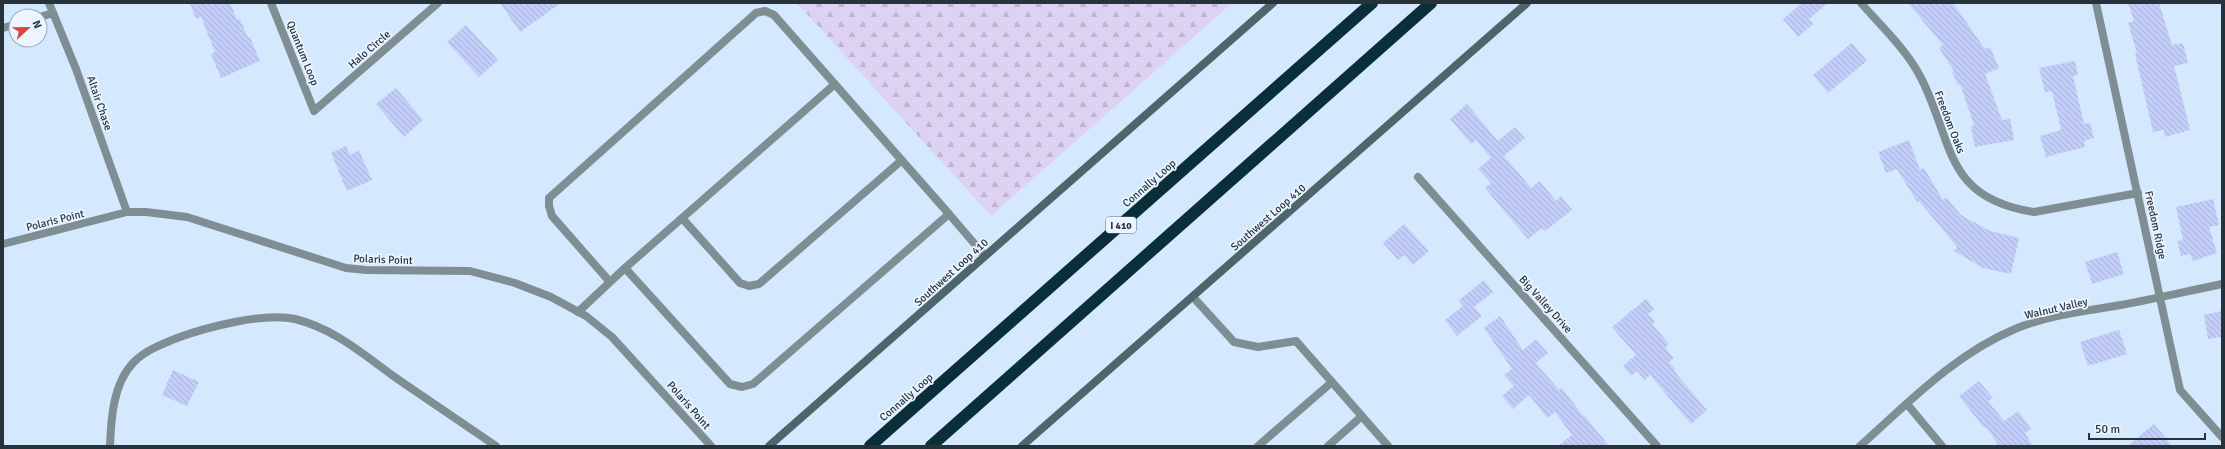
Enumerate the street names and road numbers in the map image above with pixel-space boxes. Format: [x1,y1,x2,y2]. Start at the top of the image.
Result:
street label: Quantum Loop [284,19,321,88]
street label: Halo Circle [346,28,393,71]
street label: Altair Chase [84,74,115,132]
street label: Freedom Oaks [1932,89,1968,156]
street label: Connally Loop [1120,157,1179,210]
street label: Southwest Loop 410 [1228,181,1308,253]
street label: Freedom Ridge [2142,190,2169,261]
street label: Polaris Point [25,207,86,234]
road number: I 410 [1106,217,1136,233]
street label: Southwest Loop 410 [912,236,991,309]
street label: Polaris Point [353,252,413,267]
street label: Big Valley Drive [1516,273,1575,336]
street label: Walnut Valley [2023,295,2090,322]
street label: Connally Loop [877,371,936,424]
street label: Polaris Point [664,379,713,432]

